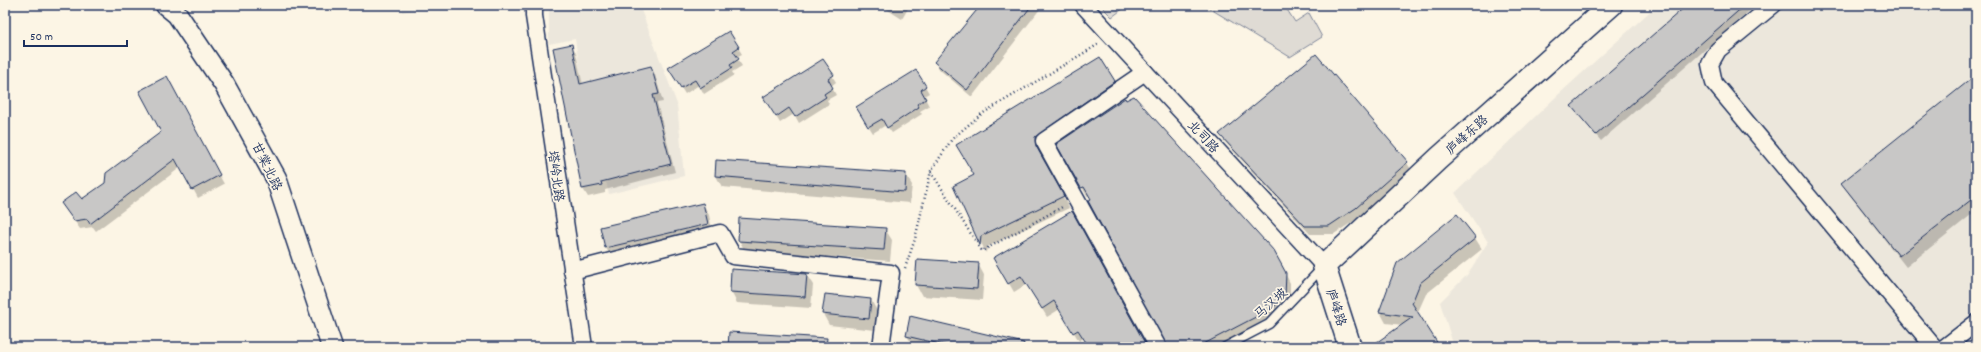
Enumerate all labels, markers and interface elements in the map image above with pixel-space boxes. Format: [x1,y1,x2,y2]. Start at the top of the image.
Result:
scale bar [24,22,127,48]
text: 50 m [30,29,53,46]
street label: 庐峰东路 [1442,111,1493,160]
street label: 北司路 [1182,117,1222,158]
street label: 甘棠北路 [246,140,286,195]
street label: 塔岭北路 [541,149,568,203]
street label: 马汉坡 [1251,285,1293,325]
street label: 庐峰路 [1320,286,1350,329]

